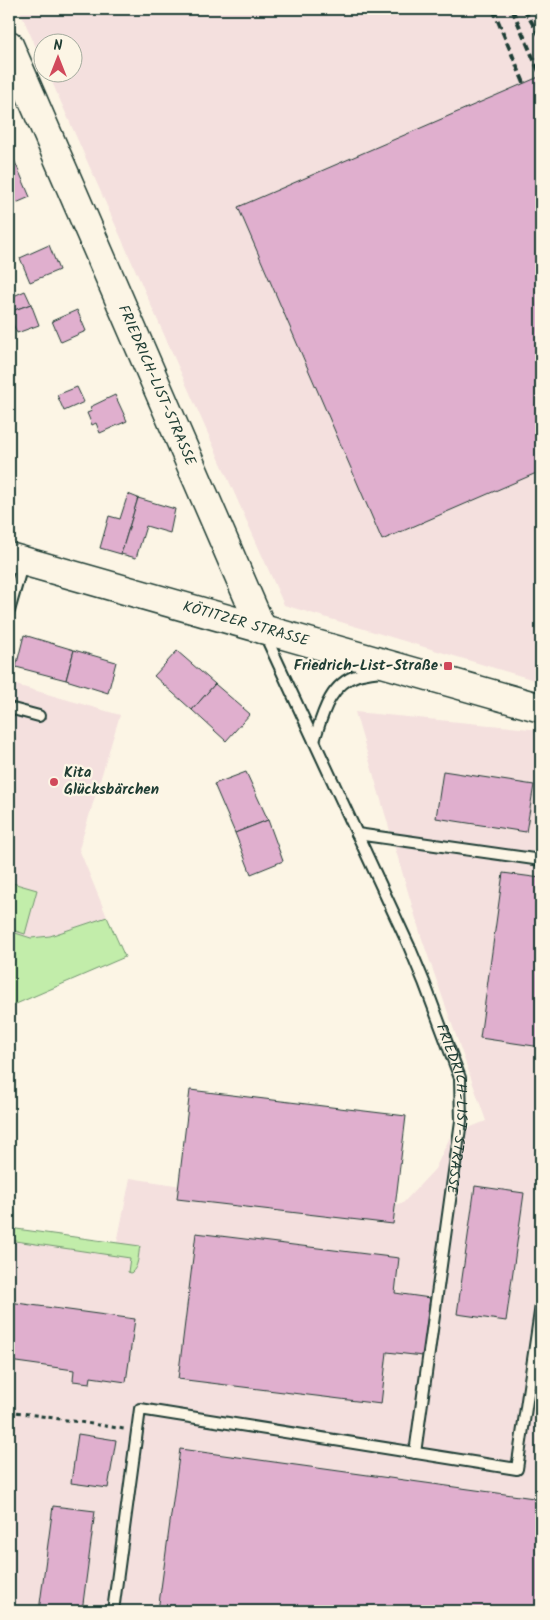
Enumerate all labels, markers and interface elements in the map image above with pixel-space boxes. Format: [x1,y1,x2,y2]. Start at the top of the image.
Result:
north arrow [32,32,82,82]
text: N [54,35,63,57]
street label: FRIEDRICH-LIST-STRASSE [111,301,202,471]
street label: KÖTITZER STRASSE [180,595,313,654]
place label: Friedrich-List-Straße [294,654,439,678]
marker: Friedrich-List-Straße [442,660,454,672]
place label: Kita Glücksbärchen [64,761,159,802]
marker: Kita Glücksbärchen [48,776,60,788]
street label: FRIEDRICH-LIST-STRASSE [429,1020,473,1197]

